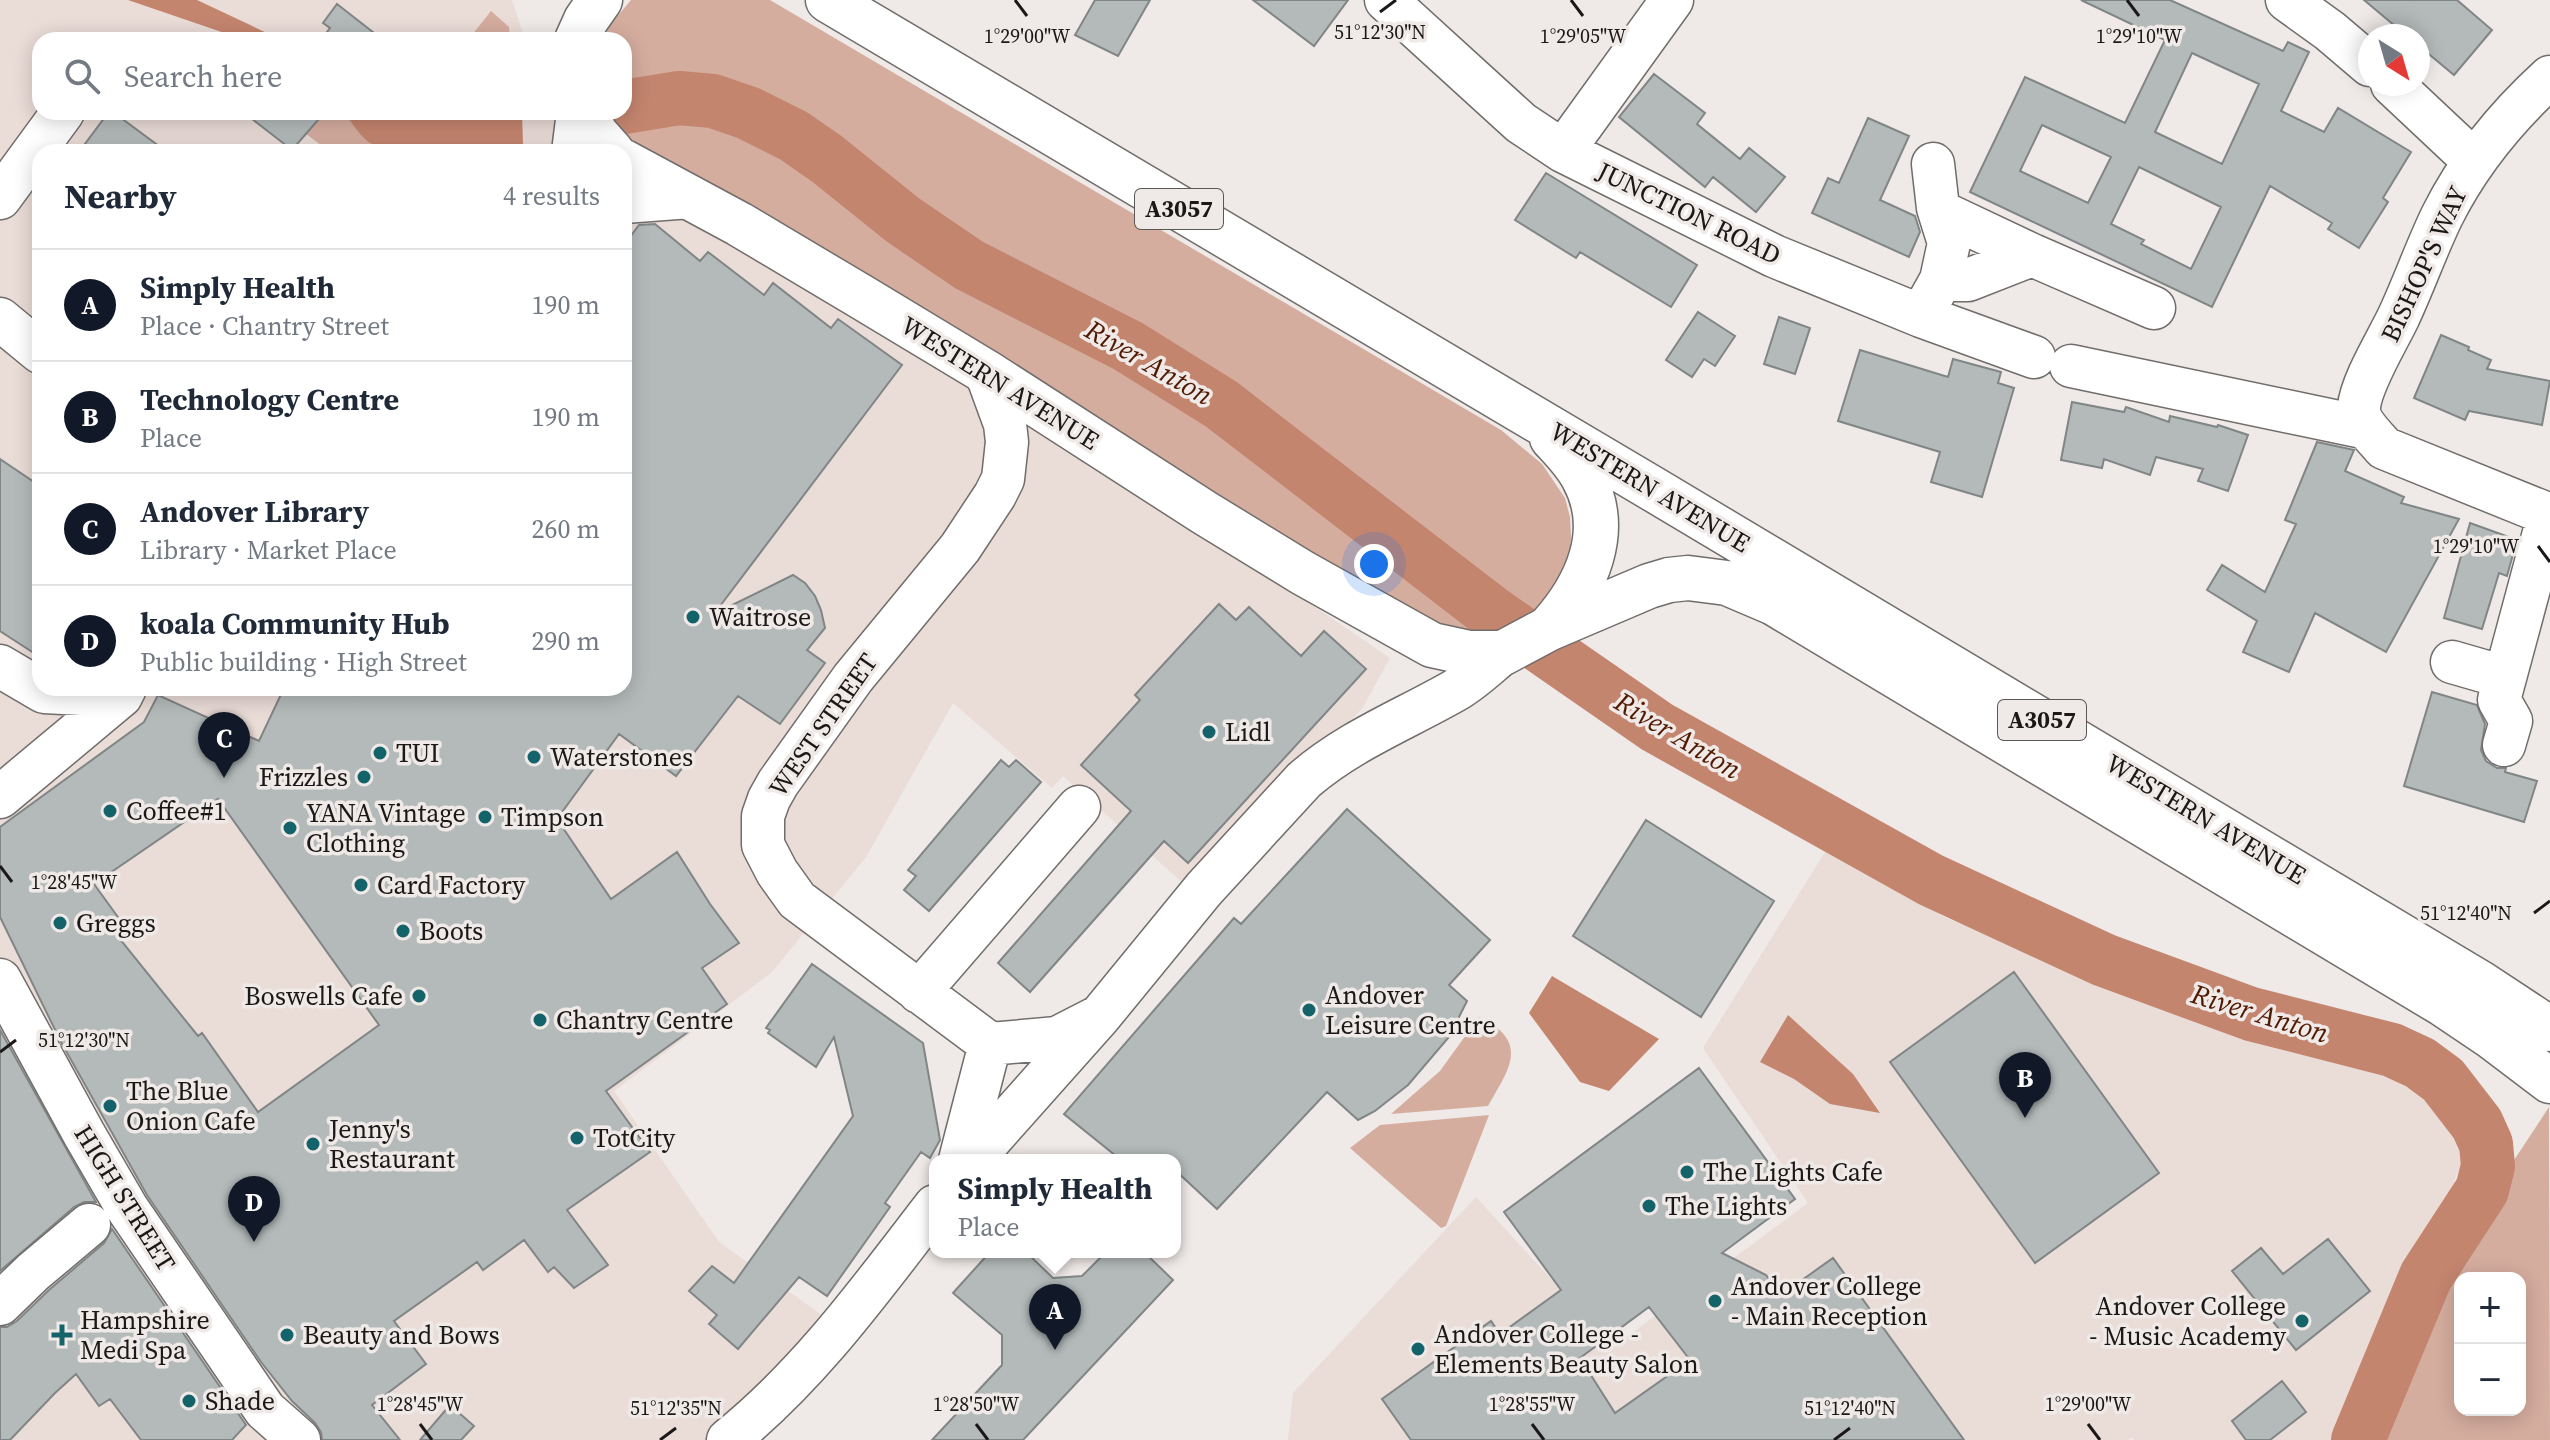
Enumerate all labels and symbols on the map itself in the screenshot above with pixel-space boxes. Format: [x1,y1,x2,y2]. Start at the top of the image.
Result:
text: 51°12'30"N [1334,18,1426,46]
text: 1°29'00"W [984,22,1071,50]
text: 1°29'05"W [1540,22,1627,50]
text: 1°29'10"W [2096,22,2183,50]
north arrow [2358,24,2430,96]
street label: JUNCTION ROAD [1590,152,1787,273]
street label: BISHOP'S WAY [2372,180,2476,348]
road number: A3057 [1135,189,1223,229]
street label: WESTERN AVENUE [894,307,1106,459]
water label: River Anton [1078,310,1220,414]
street label: WESTERN AVENUE [1543,413,1757,561]
text: 1°29'10"W [2433,532,2520,560]
your location [1354,544,1394,584]
place label: Waitrose [709,599,811,635]
marker: Waitrose [684,608,702,626]
street label: WEST STREET [760,646,886,804]
water label: River Anton [1607,682,1748,788]
road number: A3057 [1998,700,2086,740]
pin: C [198,712,250,778]
place label: Lidl [1225,714,1271,750]
marker: Lidl [1200,723,1218,741]
place label: TUI [396,735,439,771]
place label: Waterstones [550,739,693,775]
marker: TUI [371,744,389,762]
street label: WESTERN AVENUE [2099,745,2313,893]
marker: Waterstones [525,748,543,766]
place label: Frizzles [259,759,348,795]
marker: Frizzles [355,768,373,786]
place label: Coffee#1 [126,793,227,829]
place label: YANA Vintage Clothing [306,795,466,861]
place label: Timpson [501,799,604,835]
marker: Coffee#1 [101,802,119,820]
marker: Timpson [476,808,494,826]
marker: YANA Vintage Clothing [281,819,299,837]
place label: Card Factory [377,867,526,903]
text: 1°28'45"W [31,868,118,896]
marker: Card Factory [352,876,370,894]
text: 51°12'40"N [2420,899,2512,927]
place label: Greggs [76,905,156,941]
place label: Boots [419,913,483,949]
marker: Greggs [51,914,69,932]
marker: Boots [394,922,412,940]
water label: River Anton [2186,974,2333,1052]
place label: Andover Leisure Centre [1325,977,1496,1043]
place label: Boswells Cafe [244,978,403,1014]
marker: Boswells Cafe [410,987,428,1005]
marker: Andover Leisure Centre [1300,1001,1318,1019]
place label: Chantry Centre [556,1002,734,1038]
marker: Chantry Centre [531,1011,549,1029]
text: 51°12'30"N [38,1026,130,1054]
pin: B [1999,1052,2051,1118]
place label: The Blue Onion Cafe [126,1073,256,1139]
marker: The Blue Onion Cafe [101,1097,119,1115]
place label: Jenny's Restaurant [328,1111,455,1177]
street label: HIGH STREET [66,1118,184,1278]
place label: TotCity [593,1120,676,1156]
marker: TotCity [568,1129,586,1147]
marker: Jenny's Restaurant [304,1135,322,1153]
place label: The Lights Cafe [1703,1154,1883,1190]
marker: The Lights Cafe [1678,1163,1696,1181]
pin: D [228,1176,280,1242]
place label: The Lights [1665,1188,1787,1224]
marker: The Lights [1640,1197,1658,1215]
place label: Andover College - Main Reception [1731,1268,1928,1334]
pin: A [1029,1284,1081,1350]
place label: Andover College - Music Academy [2089,1288,2287,1354]
marker: Andover College - Main Reception [1706,1292,1724,1310]
place label: Hampshire Medi Spa [80,1302,210,1368]
marker: Andover College - Music Academy [2293,1312,2311,1330]
place label: Andover College - Elements Beauty Salon [1434,1316,1699,1382]
place label: Beauty and Bows [303,1317,500,1353]
marker: Hampshire Medi Spa [51,1324,73,1346]
marker: Beauty and Bows [278,1326,296,1344]
marker: Andover College - Elements Beauty Salon [1409,1340,1427,1358]
place label: Shade [205,1383,275,1419]
text: 1°28'45"W [377,1390,464,1418]
text: 1°28'50"W [933,1390,1020,1418]
text: 1°28'55"W [1489,1390,1576,1418]
text: 1°29'00"W [2045,1390,2132,1418]
marker: Shade [180,1392,198,1410]
text: 51°12'35"N [630,1394,722,1422]
text: 51°12'40"N [1804,1394,1896,1422]

